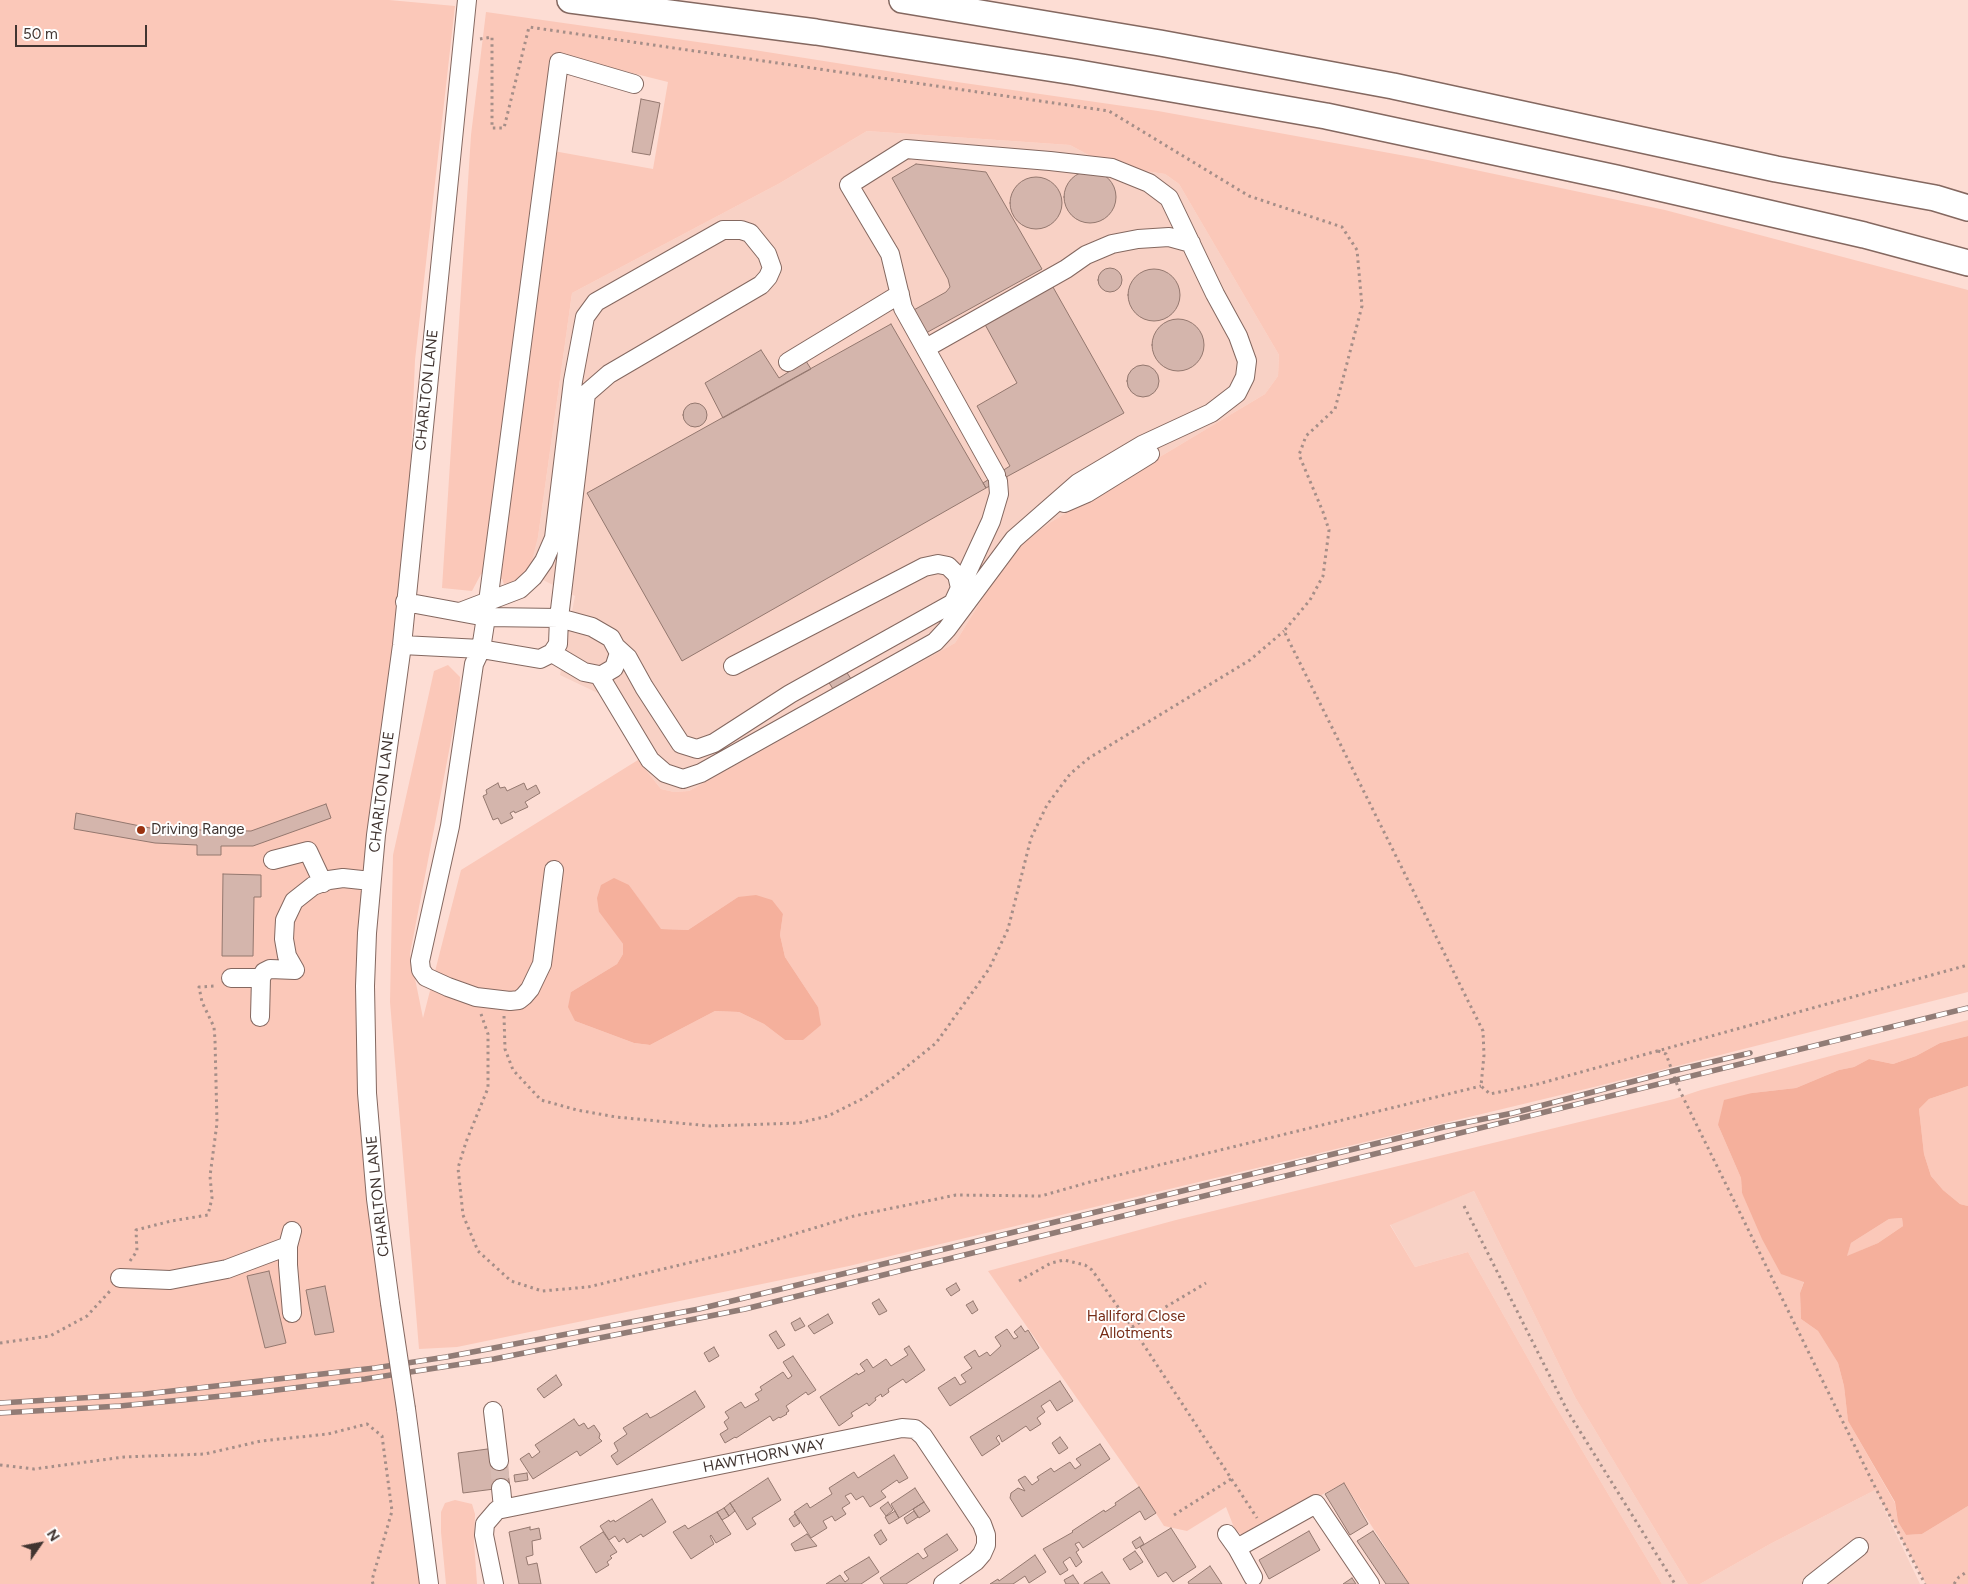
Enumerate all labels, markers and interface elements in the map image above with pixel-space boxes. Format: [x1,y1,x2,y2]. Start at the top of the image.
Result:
scale bar [18,15,150,47]
text: 50 m [23,25,58,43]
street label: CHARLTON LANE [412,328,442,452]
street label: CHARLTON LANE [366,730,398,854]
place label: Driving Range [151,821,244,839]
marker: Driving Range [135,824,147,836]
street label: CHARLTON LANE [363,1134,393,1258]
park label: Halliford Close Allotments [1087,1308,1185,1343]
street label: HAWTHORN WAY [701,1435,827,1477]
north arrow [15,1519,65,1569]
text: N [43,1526,63,1545]

